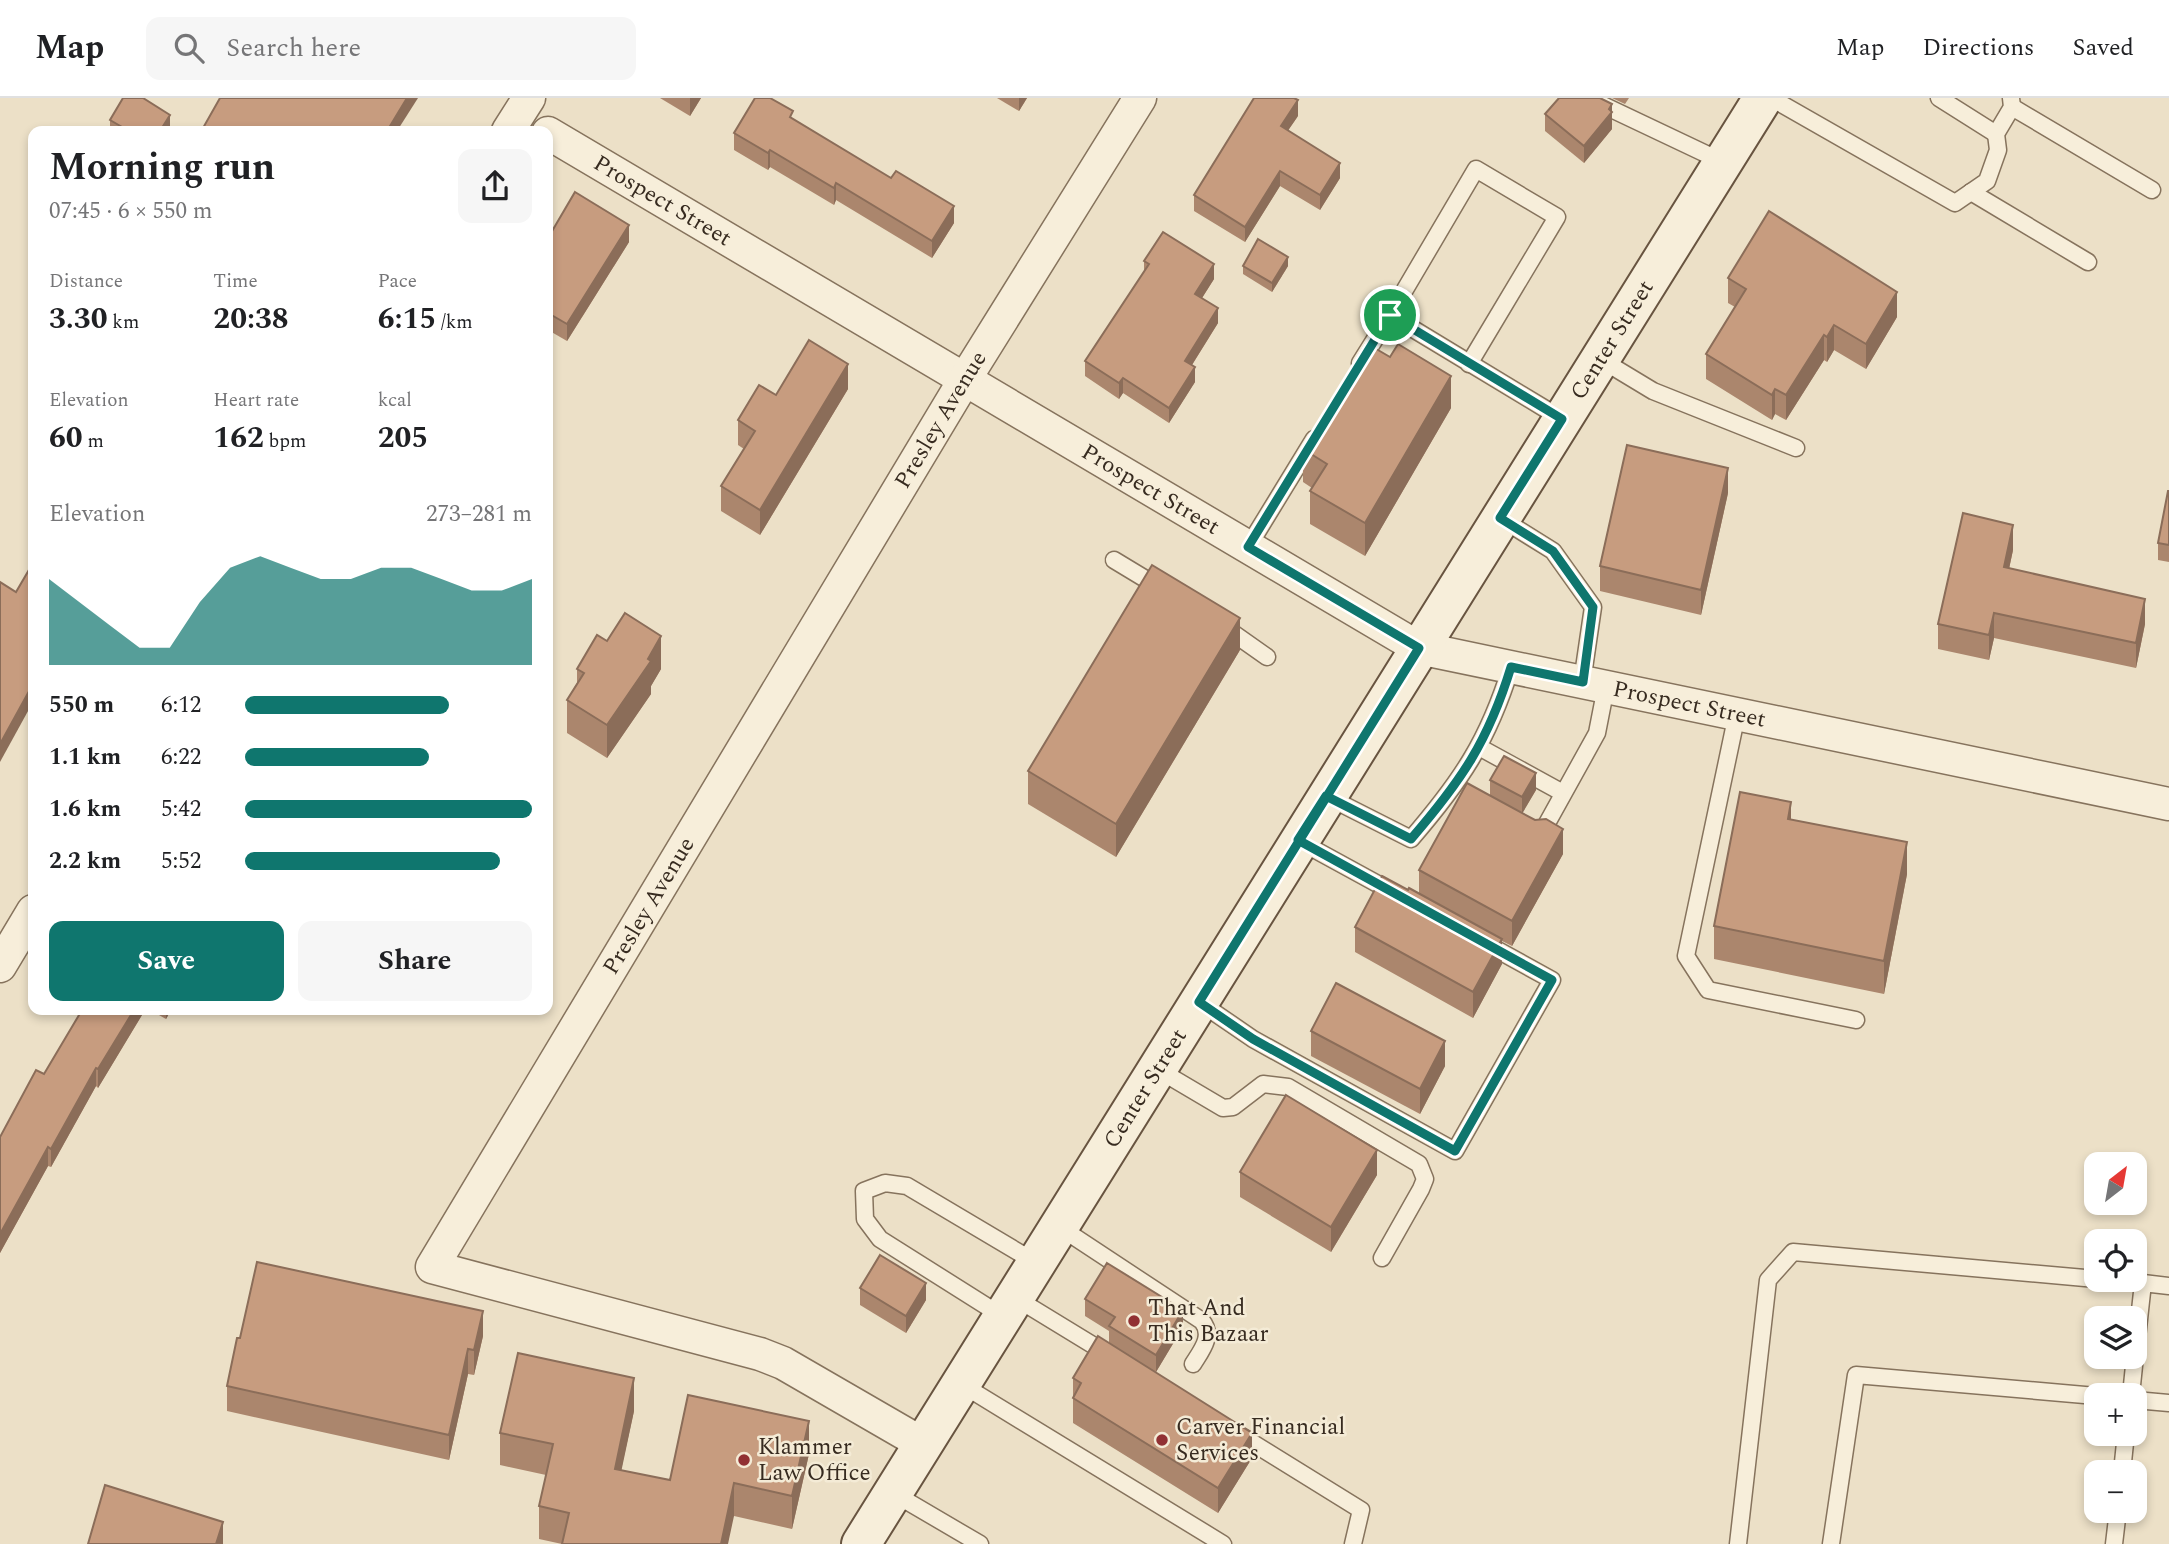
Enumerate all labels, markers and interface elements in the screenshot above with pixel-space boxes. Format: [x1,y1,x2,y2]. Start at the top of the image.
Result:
search box [146,17,636,80]
text: Map [35,23,104,73]
text: Search here [226,28,361,68]
icon: search [170,29,208,67]
text: Map [1836,30,1884,66]
text: Directions [1922,30,2034,66]
text: Saved [2072,30,2134,66]
text: Morning run [49,139,275,197]
street label: Prospect Street [587,146,738,255]
button: share [458,149,532,223]
text: 07:45 · 6 × 550 m [49,194,213,229]
text: Distance [49,267,123,296]
text: Time [213,267,258,296]
text: Pace [378,267,417,296]
street label: Center Street [1561,273,1663,407]
pin [1360,285,1420,345]
text: 3.30 [49,296,108,342]
text: 20:38 [213,296,289,342]
text: 6:15 [378,296,436,342]
icon: arrive [1371,296,1409,334]
text: km [108,308,139,337]
text: /km [436,308,473,337]
street label: Presley Avenue [886,344,996,495]
text: Elevation [49,386,129,415]
text: Heart rate [213,386,299,415]
text: kcal [378,386,412,415]
text: 60 [49,415,83,461]
text: 162 [213,415,264,461]
text: 205 [378,415,428,461]
text: m [83,427,104,456]
text: bpm [264,427,306,456]
street label: Prospect Street [1075,435,1226,544]
text: Elevation [49,497,145,532]
text: 273–281 m [426,497,532,532]
street label: Prospect Street [1610,671,1769,737]
text: 550 m [49,688,114,723]
text: 6:12 [161,688,201,723]
text: 1.1 km [49,740,121,775]
text: 6:22 [161,740,201,775]
text: 1.6 km [49,792,121,827]
text: 5:42 [161,792,201,827]
street label: Presley Avenue [594,830,704,981]
text: 2.2 km [49,844,121,879]
text: 5:52 [161,844,201,879]
button: Save [49,921,284,1001]
button: Share [298,921,532,1001]
street label: Center Street [1094,1021,1196,1155]
north arrow [2084,1152,2147,1214]
map controls [2084,1152,2147,1523]
button: locate [2084,1229,2147,1292]
place label: That And This Bazaar [1148,1291,1269,1352]
button: layers [2084,1306,2147,1369]
marker: That And This Bazaar [1126,1313,1142,1329]
button: + [2084,1383,2147,1446]
place label: Carver Financial Services [1176,1410,1345,1471]
place label: Klammer Law Office [758,1430,871,1491]
marker: Carver Financial Services [1154,1432,1170,1448]
marker: Klammer Law Office [736,1452,752,1468]
button: − [2084,1460,2147,1523]

